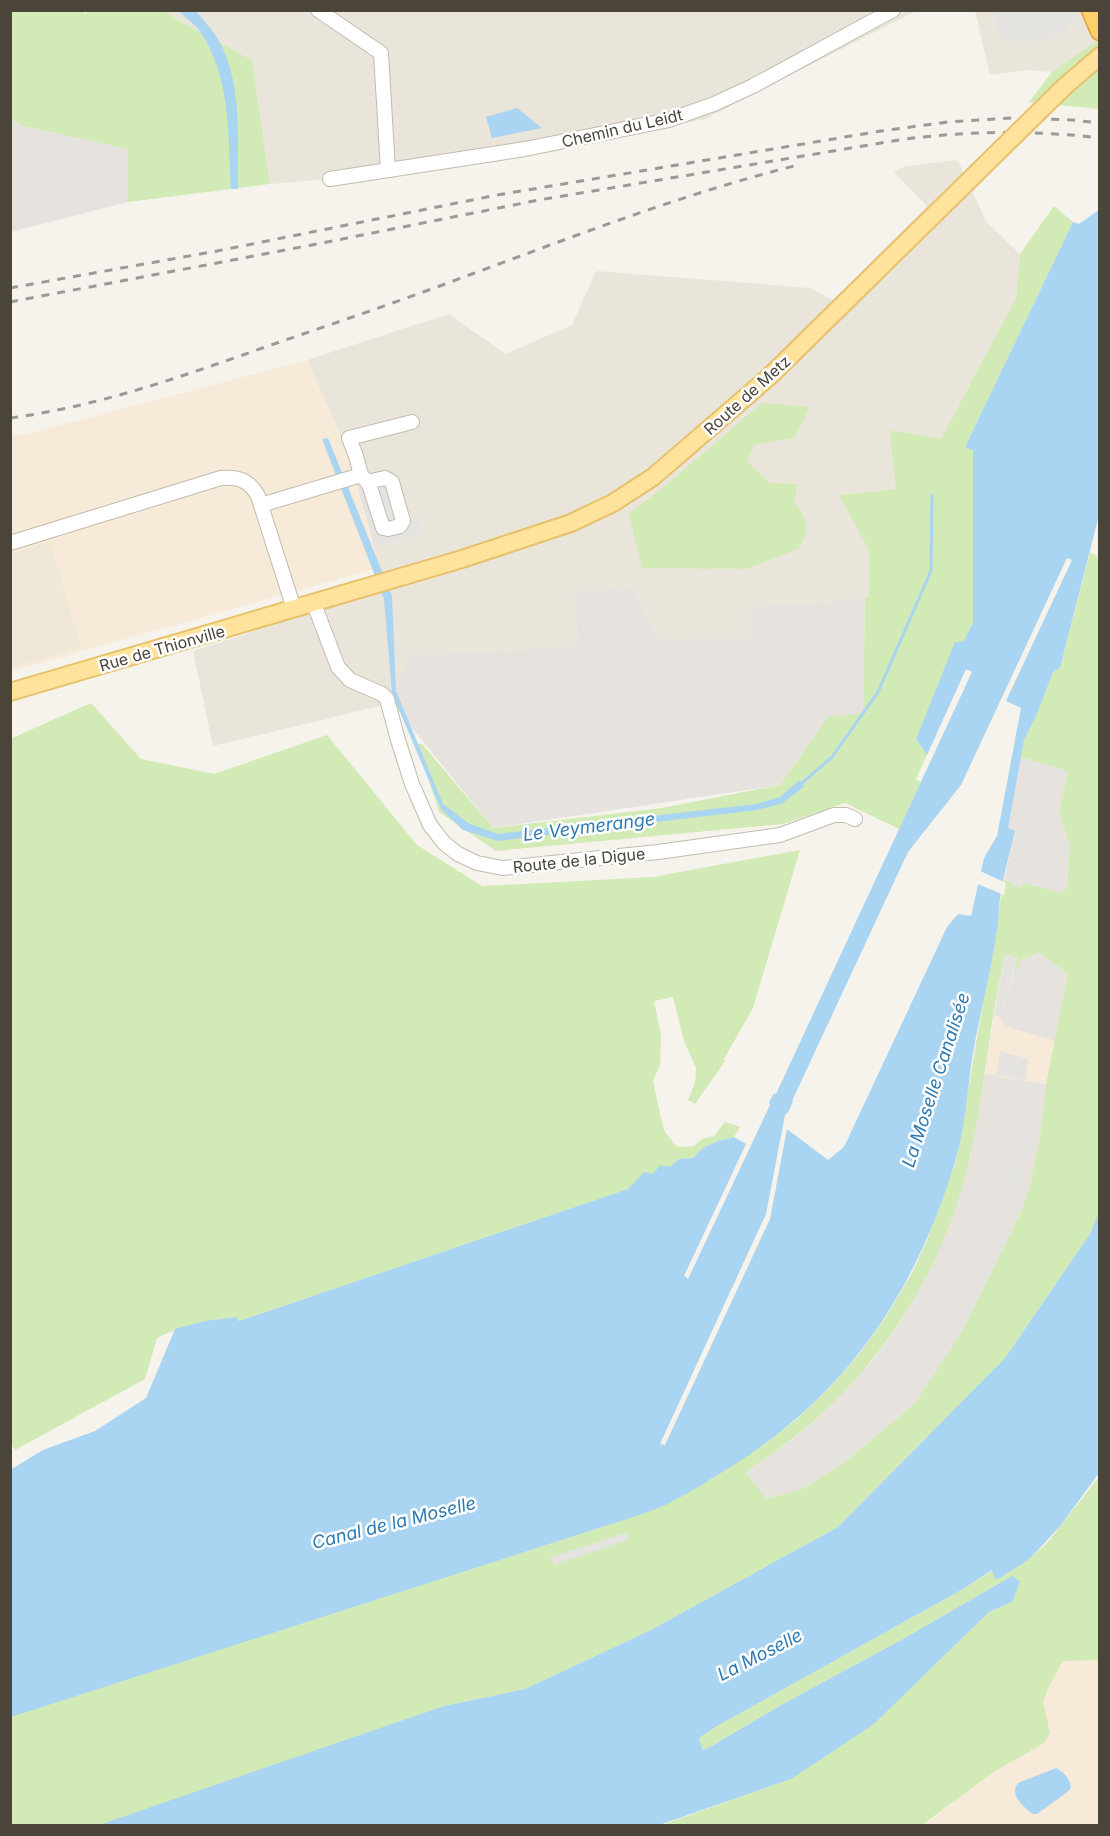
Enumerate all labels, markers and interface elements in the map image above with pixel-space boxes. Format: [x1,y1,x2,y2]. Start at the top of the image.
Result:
street label: Chemin du Leidt [560,104,684,152]
street label: Route de Metz [700,351,794,439]
street label: Rue de Thionville [97,621,227,675]
water label: Le Veymerange [522,808,656,845]
street label: Route de la Digue [512,843,646,877]
water label: La Moselle Canalisée [897,990,974,1170]
water label: Canal de la Moselle [310,1492,478,1553]
water label: La Moselle [714,1624,806,1685]

